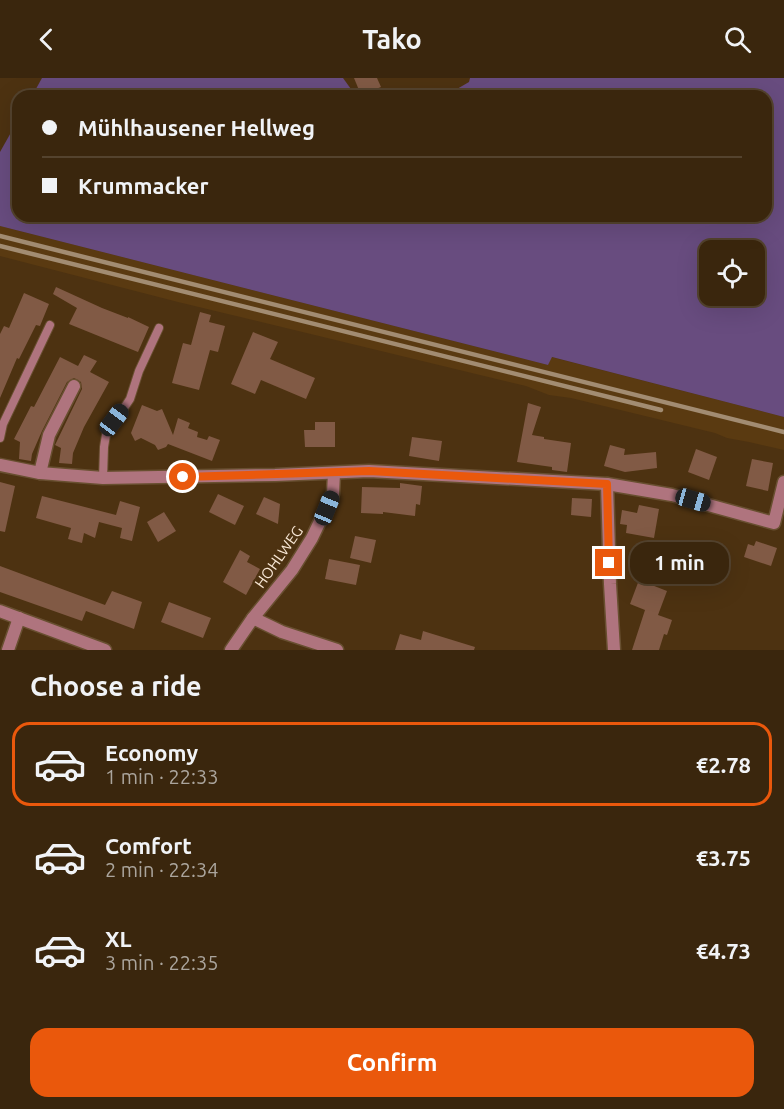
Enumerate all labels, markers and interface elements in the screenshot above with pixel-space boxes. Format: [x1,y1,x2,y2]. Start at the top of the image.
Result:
icon: back [30,23,63,56]
icon: search [721,23,754,56]
text: Tako [362,24,422,54]
text: Mühlhausener Hellweg [78,115,315,140]
text: Krummacker [78,173,209,198]
map controls [699,240,765,306]
button: locate [699,240,765,306]
car [96,400,132,440]
route start [169,463,196,490]
car [673,486,713,514]
car [312,488,342,528]
street label: HOHLWEG [251,522,306,591]
callout: 1 min [630,542,729,584]
route end [595,549,622,576]
text: 1 min [654,551,705,574]
text: Choose a ride [30,671,202,701]
icon: car [33,737,87,791]
text: Economy [105,740,198,765]
text: €2.78 [696,752,751,777]
text: 1 min · 22:33 [105,765,219,788]
icon: car [33,830,87,884]
text: Comfort [105,833,192,858]
text: €3.75 [696,845,751,870]
text: 2 min · 22:34 [105,858,219,881]
icon: car [33,923,87,977]
text: XL [105,926,132,951]
text: €4.73 [696,938,751,963]
text: 3 min · 22:35 [105,951,219,974]
button: Confirm [30,1028,754,1097]

